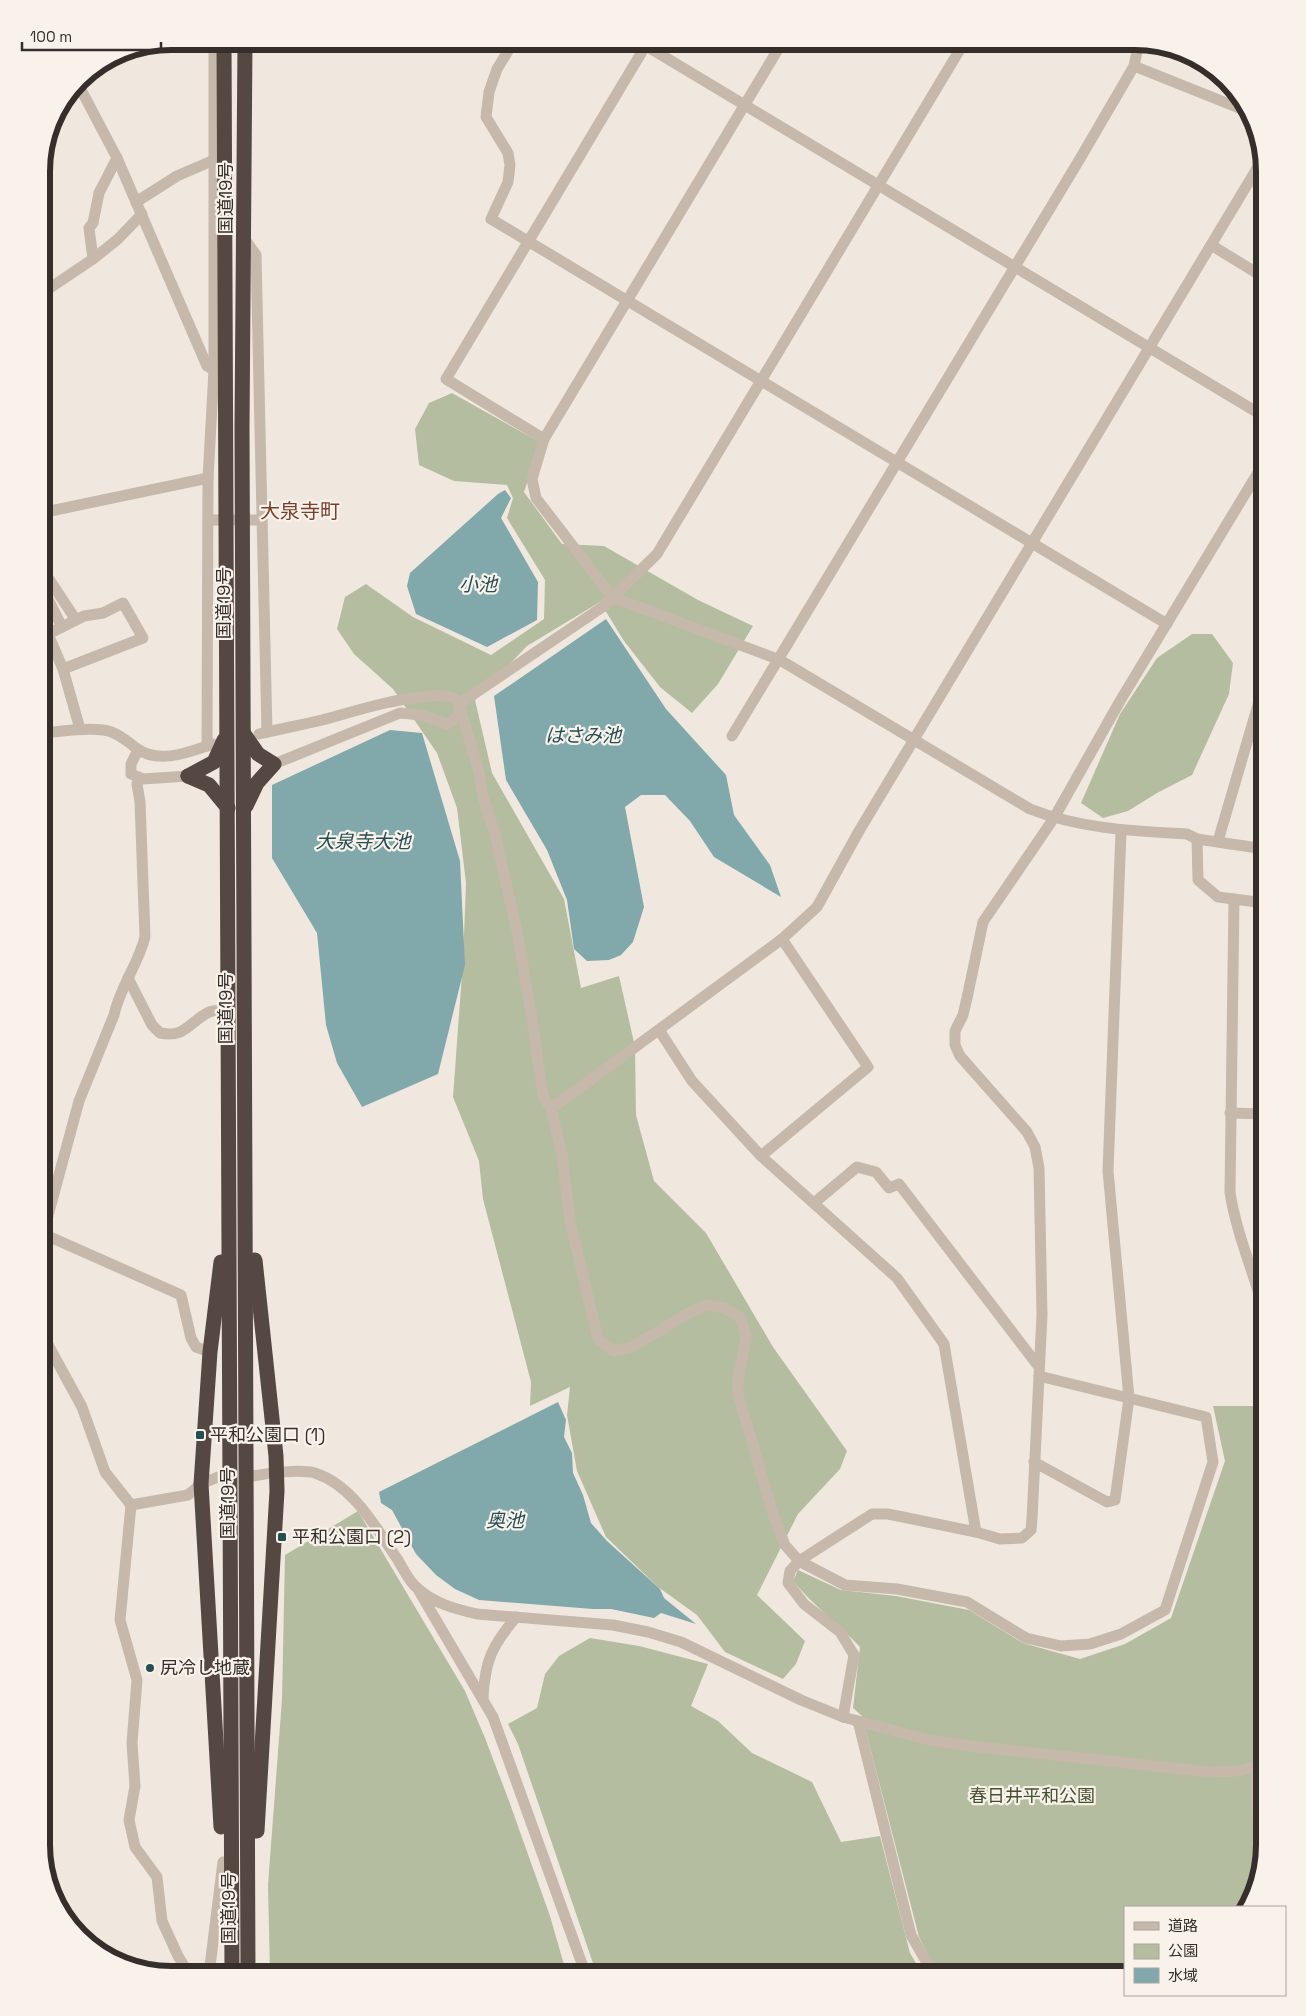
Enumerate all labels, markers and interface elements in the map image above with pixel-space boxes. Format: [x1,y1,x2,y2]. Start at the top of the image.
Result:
scale bar [22,20,161,52]
text: 100 m [30,27,72,46]
street label: 国道19号 [214,162,237,234]
district label: 大泉寺町 [260,498,340,524]
street label: 国道19号 [212,567,235,639]
water label: 小池 [459,572,499,597]
water label: はさみ池 [545,723,623,748]
water label: 大泉寺大池 [315,829,412,854]
street label: 国道19号 [214,972,237,1044]
place label: 平和公園口 (1) [210,1423,325,1446]
marker: 平和公園口 (1) [194,1429,206,1441]
street label: 国道19号 [216,1467,239,1539]
water label: 奥池 [486,1508,526,1533]
place label: 平和公園口 (2) [292,1525,411,1548]
marker: 平和公園口 (2) [276,1531,288,1543]
place label: 尻冷し地蔵 [160,1656,250,1679]
marker: 尻冷し地蔵 [144,1662,156,1674]
park label: 春日井平和公園 [969,1784,1095,1807]
street label: 国道19号 [217,1872,240,1944]
legend [1124,1906,1286,1996]
text: 道路 [1168,1916,1198,1935]
text: 公園 [1168,1941,1198,1960]
text: 水域 [1168,1966,1198,1985]

